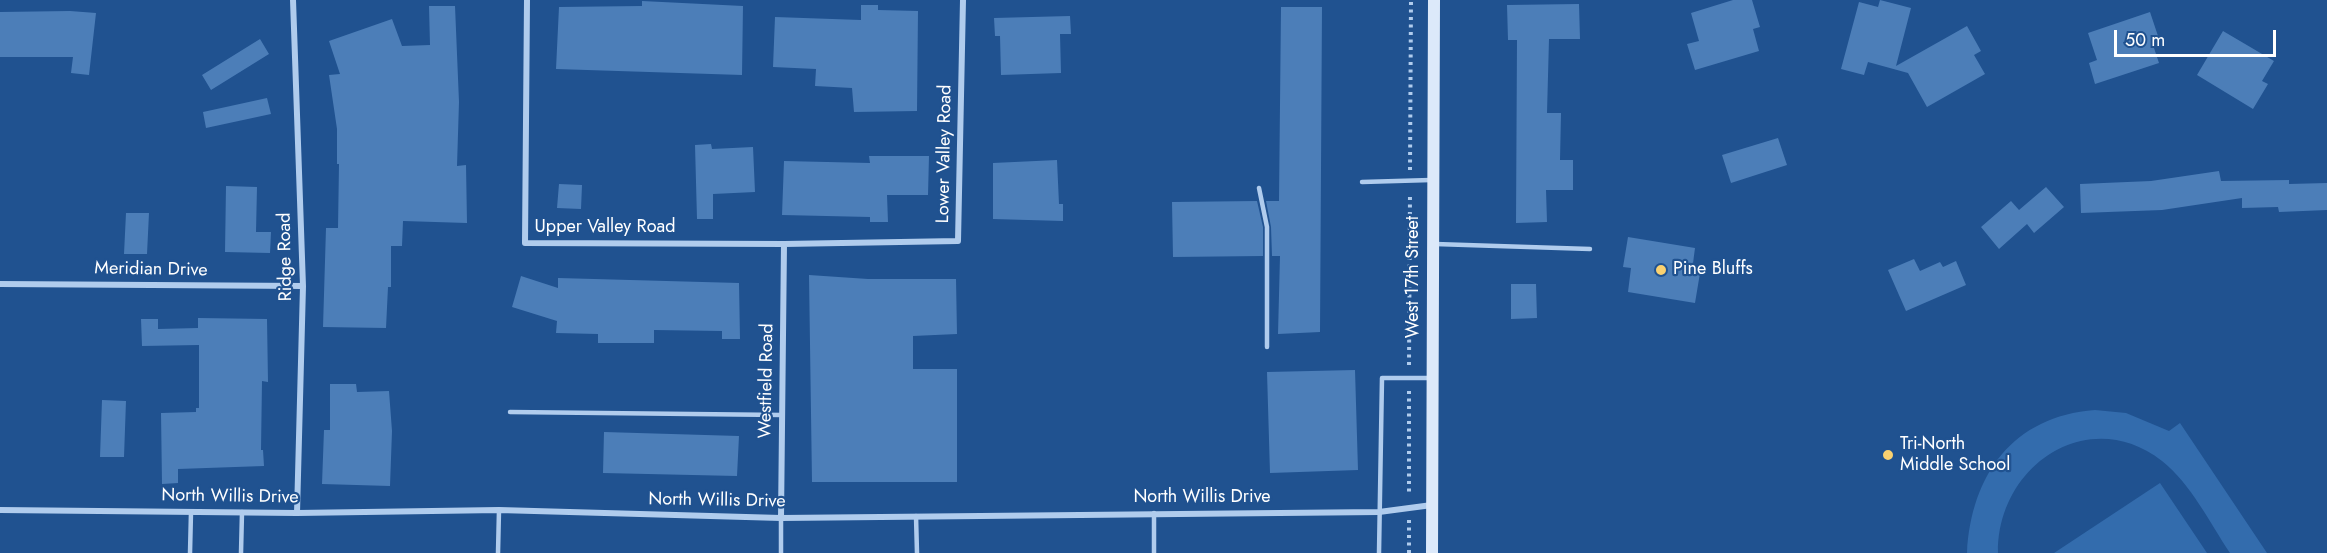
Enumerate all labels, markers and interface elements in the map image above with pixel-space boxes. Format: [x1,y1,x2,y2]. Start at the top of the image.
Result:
scale bar [2117,18,2279,56]
text: 50 m [2125,27,2165,53]
street label: Lower Valley Road [933,85,957,223]
street label: Ridge Road [274,212,298,302]
street label: West 17th Street [1403,216,1425,338]
street label: Upper Valley Road [535,217,675,239]
street label: Meridian Drive [94,258,208,282]
place label: Pine Bluffs [1673,259,1753,281]
marker: Pine Bluffs [1654,263,1668,277]
street label: Westfield Road [755,323,779,439]
place label: Tri-North Middle School [1900,434,2010,476]
marker: Tri-North Middle School [1881,448,1895,462]
street label: North Willis Drive [161,485,299,509]
street label: North Willis Drive [1133,487,1271,509]
street label: North Willis Drive [648,489,786,513]

